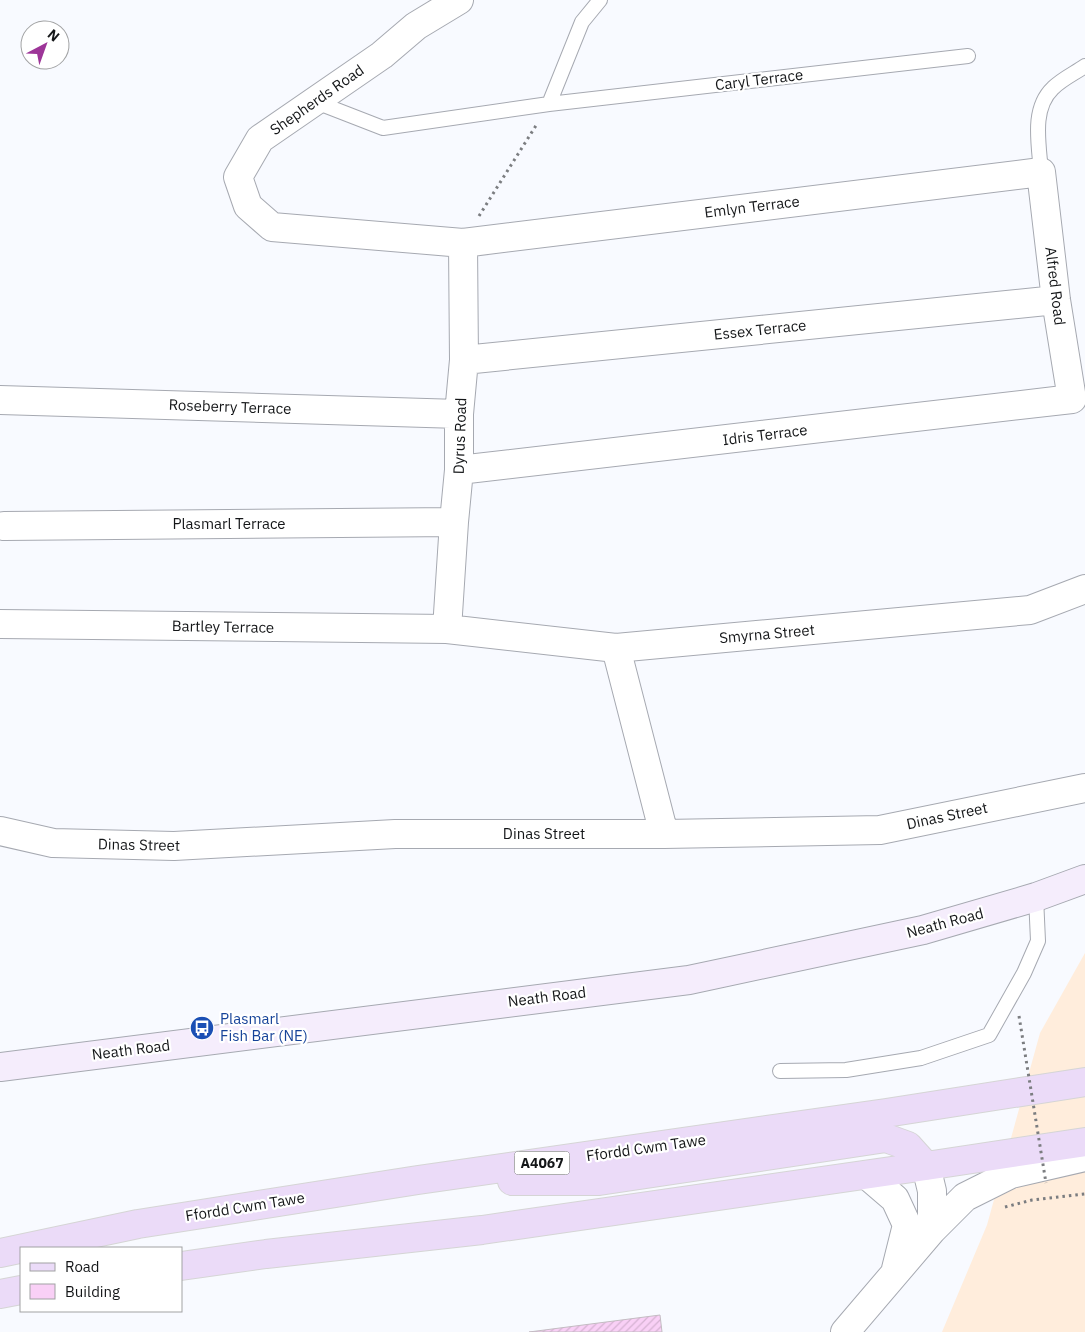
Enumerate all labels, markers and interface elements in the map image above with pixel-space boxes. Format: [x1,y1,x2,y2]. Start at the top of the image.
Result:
north arrow [20,20,70,70]
text: N [44,25,63,45]
street label: Shepherds Road [266,60,367,139]
street label: Caryl Terrace [714,65,804,94]
street label: Emlyn Terrace [703,191,801,222]
street label: Alfred Road [1041,246,1070,326]
street label: Essex Terrace [713,315,807,344]
street label: Roseberry Terrace [168,395,292,418]
street label: Dyrus Road [449,397,470,475]
street label: Idris Terrace [721,420,808,449]
street label: Plasmarl Terrace [172,514,286,533]
street label: Bartley Terrace [172,616,274,637]
street label: Smyrna Street [718,620,816,647]
street label: Dinas Street [905,798,989,833]
street label: Dinas Street [503,824,585,843]
street label: Dinas Street [98,834,180,855]
street label: Neath Road [904,903,985,942]
street label: Neath Road [507,982,587,1011]
place label: Plasmarl Fish Bar (NE) [220,1009,308,1045]
bus stop icon: Plasmarl Fish Bar (NE) [189,1015,215,1041]
street label: Neath Road [91,1035,171,1064]
street label: Ffordd Cwm Tawe [585,1130,707,1165]
road number: A4067 [514,1152,570,1174]
street label: Ffordd Cwm Tawe [184,1188,306,1225]
legend [20,1247,182,1312]
text: Road [65,1257,100,1276]
text: Building [65,1282,120,1301]

